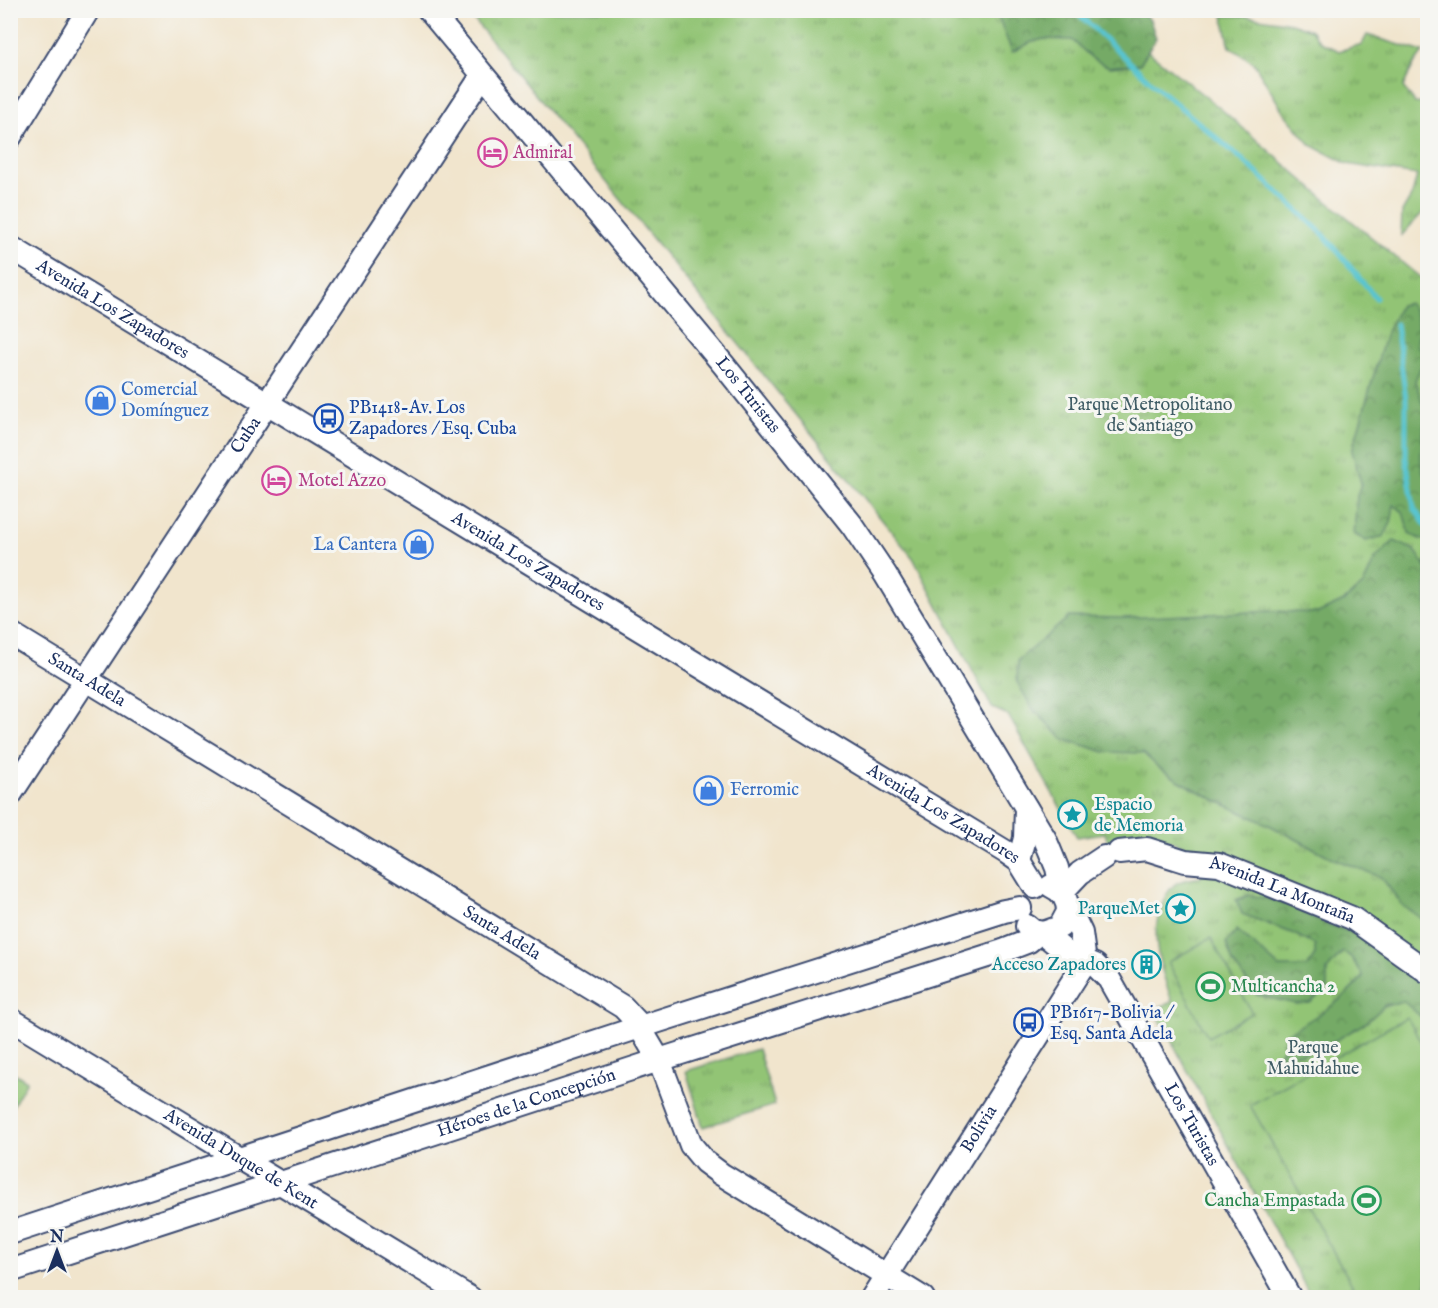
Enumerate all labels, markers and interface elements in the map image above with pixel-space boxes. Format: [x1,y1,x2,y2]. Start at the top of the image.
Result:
hotel icon: Admiral [476,137,508,169]
place label: Admiral [512,142,573,165]
street label: Avenida Los Zapadores [31,254,193,365]
street label: Los Turistas [710,352,786,438]
place label: Comercial Domínguez [121,379,209,423]
shop icon: Comercial Domínguez [84,384,116,416]
park label: Parque Metropolitano de Santiago [1068,394,1233,438]
place label: PB1418-Av. Los Zapadores / Esq. Cuba [349,397,517,441]
bus stop icon: PB1418-Av. Los Zapadores / Esq. Cuba [312,402,344,434]
street label: Cuba [225,412,267,458]
hotel icon: Motel Azzo [261,465,293,497]
place label: Motel Azzo [298,470,387,493]
street label: Avenida Los Zapadores [446,506,609,617]
shop icon: La Cantera [402,529,434,561]
place label: La Cantera [313,534,397,557]
street label: Santa Adela [44,647,130,713]
street label: Avenida Los Zapadores [862,758,1024,870]
shop icon: Ferromic [693,774,725,806]
place label: Ferromic [730,779,799,802]
place label: Espacio de Memoria [1094,794,1184,838]
place icon: Espacio de Memoria [1057,799,1089,831]
street label: Avenida La Montaña [1207,852,1358,929]
place icon: ParqueMet [1165,893,1197,925]
place label: ParqueMet [1078,898,1160,921]
street label: Santa Adela [458,900,545,966]
building icon: Acceso Zapadores [1131,949,1163,981]
place label: Acceso Zapadores [991,954,1126,977]
sports icon: Multicancha 2 [1194,971,1226,1003]
place label: Multicancha 2 [1231,976,1335,999]
place label: PB1617-Bolivia / Esq. Santa Adela [1050,1002,1175,1046]
bus stop icon: PB1617-Bolivia / Esq. Santa Adela [1013,1007,1045,1039]
park label: Parque Mahuidahue [1267,1037,1359,1081]
street label: Héroes de la Concepción [434,1063,619,1143]
street label: Los Turistas [1159,1079,1224,1170]
street label: Bolivia [955,1101,1003,1157]
street label: Avenida Duque de Kent [158,1103,322,1215]
sports icon: Cancha Empastada [1350,1185,1382,1217]
place label: Cancha Empastada [1204,1190,1345,1213]
north arrow [27,1221,87,1281]
text: N [49,1228,64,1248]

